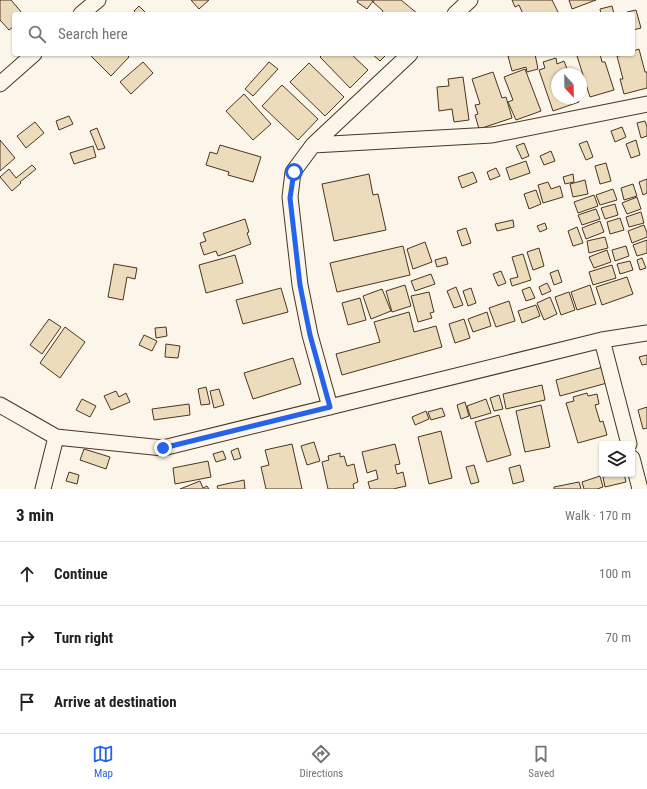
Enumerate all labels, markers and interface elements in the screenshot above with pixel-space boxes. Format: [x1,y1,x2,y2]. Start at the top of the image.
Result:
search box [12,12,635,56]
icon: search [26,23,48,45]
text: Search here [58,25,128,43]
north arrow [551,68,587,104]
route start [285,163,303,181]
route end [154,439,172,457]
map controls [599,441,635,477]
button: layers [599,441,635,477]
text: 3 min [16,505,54,525]
text: Walk · 170 m [565,508,631,523]
icon: ahead [16,563,38,585]
text: Continue [54,565,108,583]
text: 100 m [599,566,631,581]
icon: right [16,627,38,649]
text: Turn right [54,629,113,647]
text: 70 m [605,630,631,645]
icon: arrive [16,691,38,713]
text: Arrive at destination [54,693,177,711]
tab: Map [92,743,114,780]
tab: Directions [299,743,343,780]
tab: Saved [528,743,555,780]

